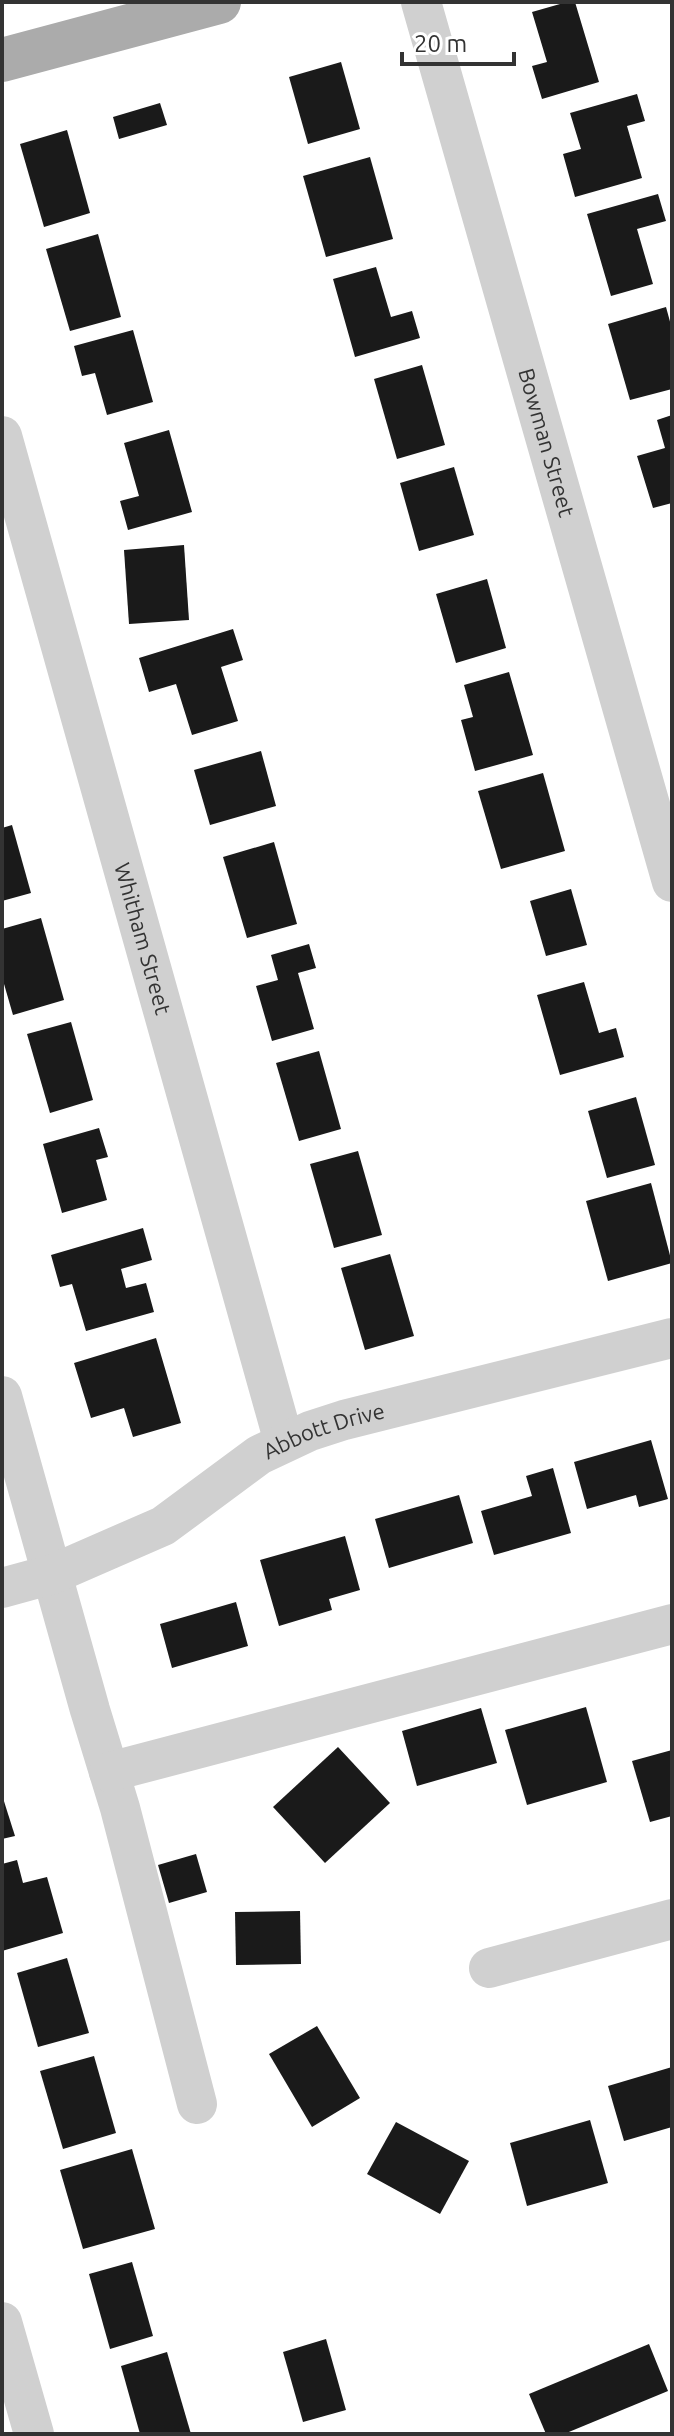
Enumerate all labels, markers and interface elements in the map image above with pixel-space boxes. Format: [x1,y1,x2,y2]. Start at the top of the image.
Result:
scale bar [402,16,514,66]
text: 20 m [414,30,467,57]
street label: Bowman Street [514,365,580,520]
street label: Whitham Street [110,860,177,1017]
street label: Abbott Drive [259,1397,387,1463]

